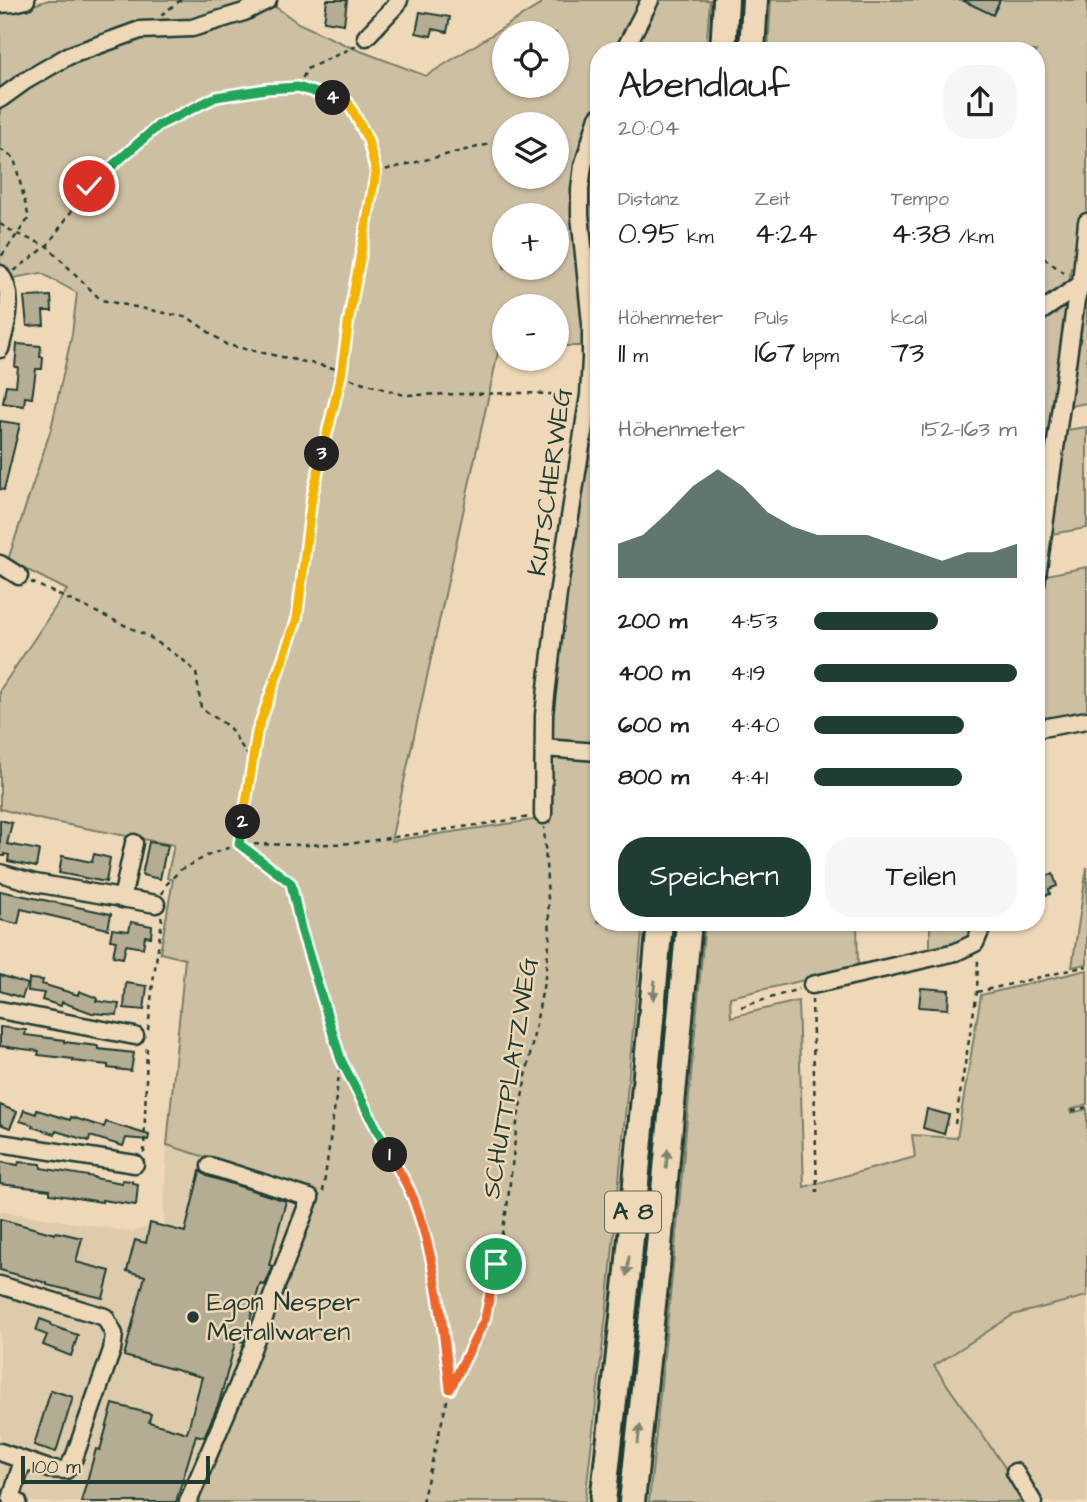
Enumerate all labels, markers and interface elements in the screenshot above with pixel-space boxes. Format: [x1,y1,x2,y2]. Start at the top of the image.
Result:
map controls [492,21,569,371]
button: locate [492,21,569,98]
text: Abendlauf [618,60,790,112]
button: share [943,65,1017,139]
pin: 4 [316,80,350,116]
text: 4 [326,84,339,111]
button: layers [492,112,569,189]
text: 20:04 [618,112,680,144]
pin [59,156,119,216]
icon: check [70,167,108,205]
text: Distanz [618,186,679,213]
text: Zeit [754,186,790,213]
text: Tempo [891,186,949,213]
button: + [492,203,569,280]
text: 0.95 [618,213,679,255]
text: 4:24 [754,213,817,255]
text: 4:38 [891,213,951,255]
text: km [679,224,714,251]
text: /km [951,224,994,251]
button: − [492,294,569,371]
text: Höhenmeter [618,305,723,332]
text: Puls [754,305,789,332]
text: kcal [891,305,927,332]
text: 11 [618,332,626,374]
text: 167 [754,332,795,374]
text: 73 [891,332,924,374]
text: m [626,343,648,370]
text: bpm [795,343,839,370]
street label: KUTSCHERWEG [519,386,581,578]
text: Höhenmeter [618,413,745,445]
text: 152–163 m [921,413,1017,445]
pin: 3 [304,436,340,472]
text: 3 [317,440,326,467]
text: 200 m [618,605,687,637]
text: 4:53 [730,605,777,637]
text: 400 m [618,657,690,689]
text: 4:19 [730,657,766,689]
text: 600 m [618,709,689,741]
text: 4:40 [730,709,780,741]
text: 800 m [618,761,689,793]
text: 4:41 [730,761,768,793]
pin: 2 [226,804,260,840]
text: 2 [237,808,248,835]
button: Speichern [618,837,811,917]
button: Teilen [825,837,1017,917]
street label: SCHUTTPLATZWEG [473,955,547,1201]
one-way arrow [648,979,659,1001]
pin: 1 [372,1138,408,1172]
text: 1 [388,1141,391,1168]
one-way arrow [662,1148,673,1170]
road number: A 8 [605,1192,661,1232]
pin [466,1234,526,1294]
icon: arrive [477,1245,515,1283]
one-way arrow [622,1255,633,1277]
place label: Egon Nesper Metallwaren [207,1284,360,1350]
marker: Egon Nesper Metallwaren [185,1309,201,1325]
one-way arrow [634,1423,645,1445]
scale bar [21,1453,210,1485]
text: 100 m [32,1454,81,1481]

